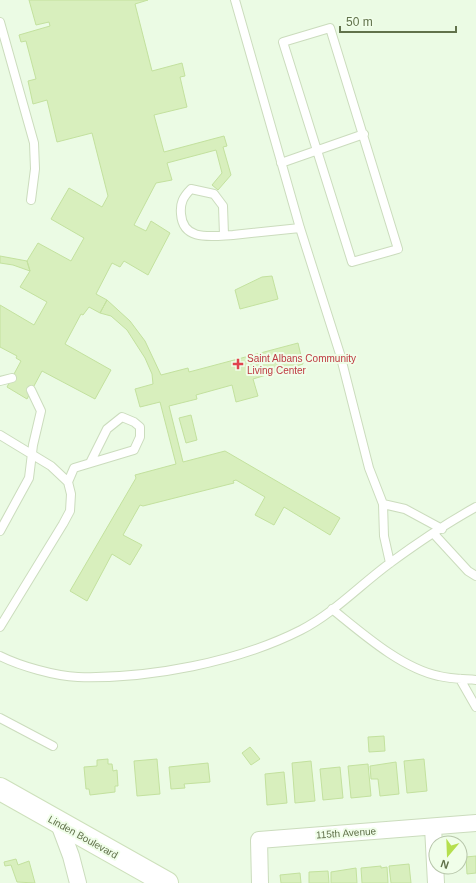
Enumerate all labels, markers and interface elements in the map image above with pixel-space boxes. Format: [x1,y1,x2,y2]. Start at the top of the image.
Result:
scale bar [340,8,456,34]
text: 50 m [346,15,373,29]
place label: Saint Albans Community Living Center [247,353,356,376]
marker: Saint Albans Community Living Center [232,358,244,370]
street label: Linden Boulevard [46,813,120,861]
street label: 115th Avenue [316,825,377,841]
north arrow [428,835,468,875]
text: N [439,857,450,871]

